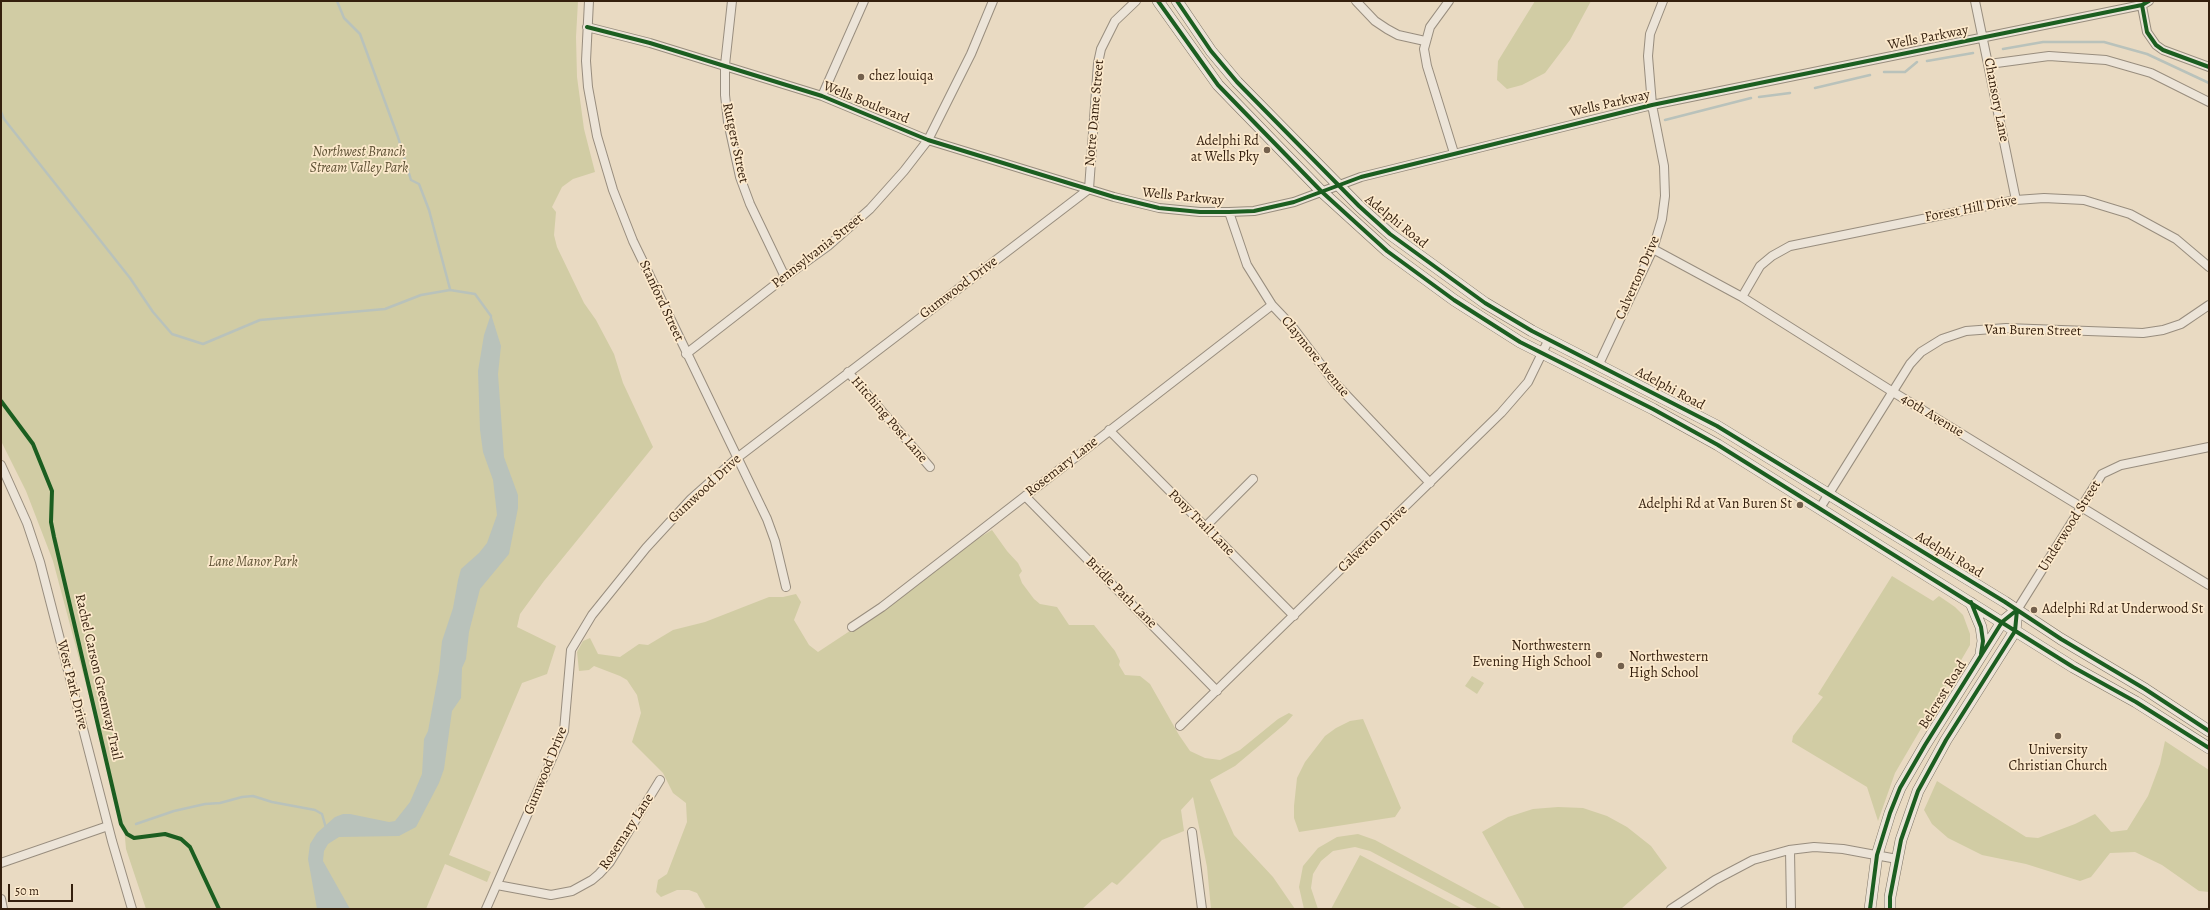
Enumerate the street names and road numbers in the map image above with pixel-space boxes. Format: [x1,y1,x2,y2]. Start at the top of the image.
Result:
street label: Wells Parkway [1886,22,1970,54]
street label: Chansory Lane [1980,57,2012,143]
street label: Notre Dame Street [1082,59,1108,167]
street label: Wells Boulevard [821,78,911,128]
street label: Wells Parkway [1568,87,1652,121]
street label: Rutgers Street [718,101,752,185]
street label: Wells Parkway [1141,184,1225,210]
street label: Adelphi Road [1361,192,1431,252]
street label: Forest Hill Drive [1924,192,2018,226]
street label: Pennsylvania Street [769,210,867,292]
street label: Calverton Drive [1612,234,1664,322]
street label: Gumwood Drive [917,253,1001,323]
street label: Stanford Street [635,258,687,344]
street label: Claymore Avenue [1277,313,1353,401]
street label: Van Buren Street [1985,322,2081,340]
street label: Adelphi Road [1633,364,1707,414]
street label: Hitching Post Lane [847,374,931,466]
street label: 40th Avenue [1898,391,1966,441]
street label: Rosemary Lane [1022,433,1102,501]
street label: Gumwood Drive [665,451,745,527]
street label: Underwood Street [2035,477,2105,575]
street label: Pony Trail Lane [1164,486,1238,560]
street label: Calverton Drive [1335,502,1411,576]
street label: Adelphi Road [1912,528,1986,582]
street label: Bridle Path Lane [1082,554,1160,632]
street label: Rachel Carson Greenway Trail [71,592,125,762]
street label: West Park Drive [53,638,91,732]
street label: Belcrest Road [1915,658,1971,732]
street label: Gumwood Drive [521,725,571,817]
street label: Rosemary Lane [596,791,658,873]

